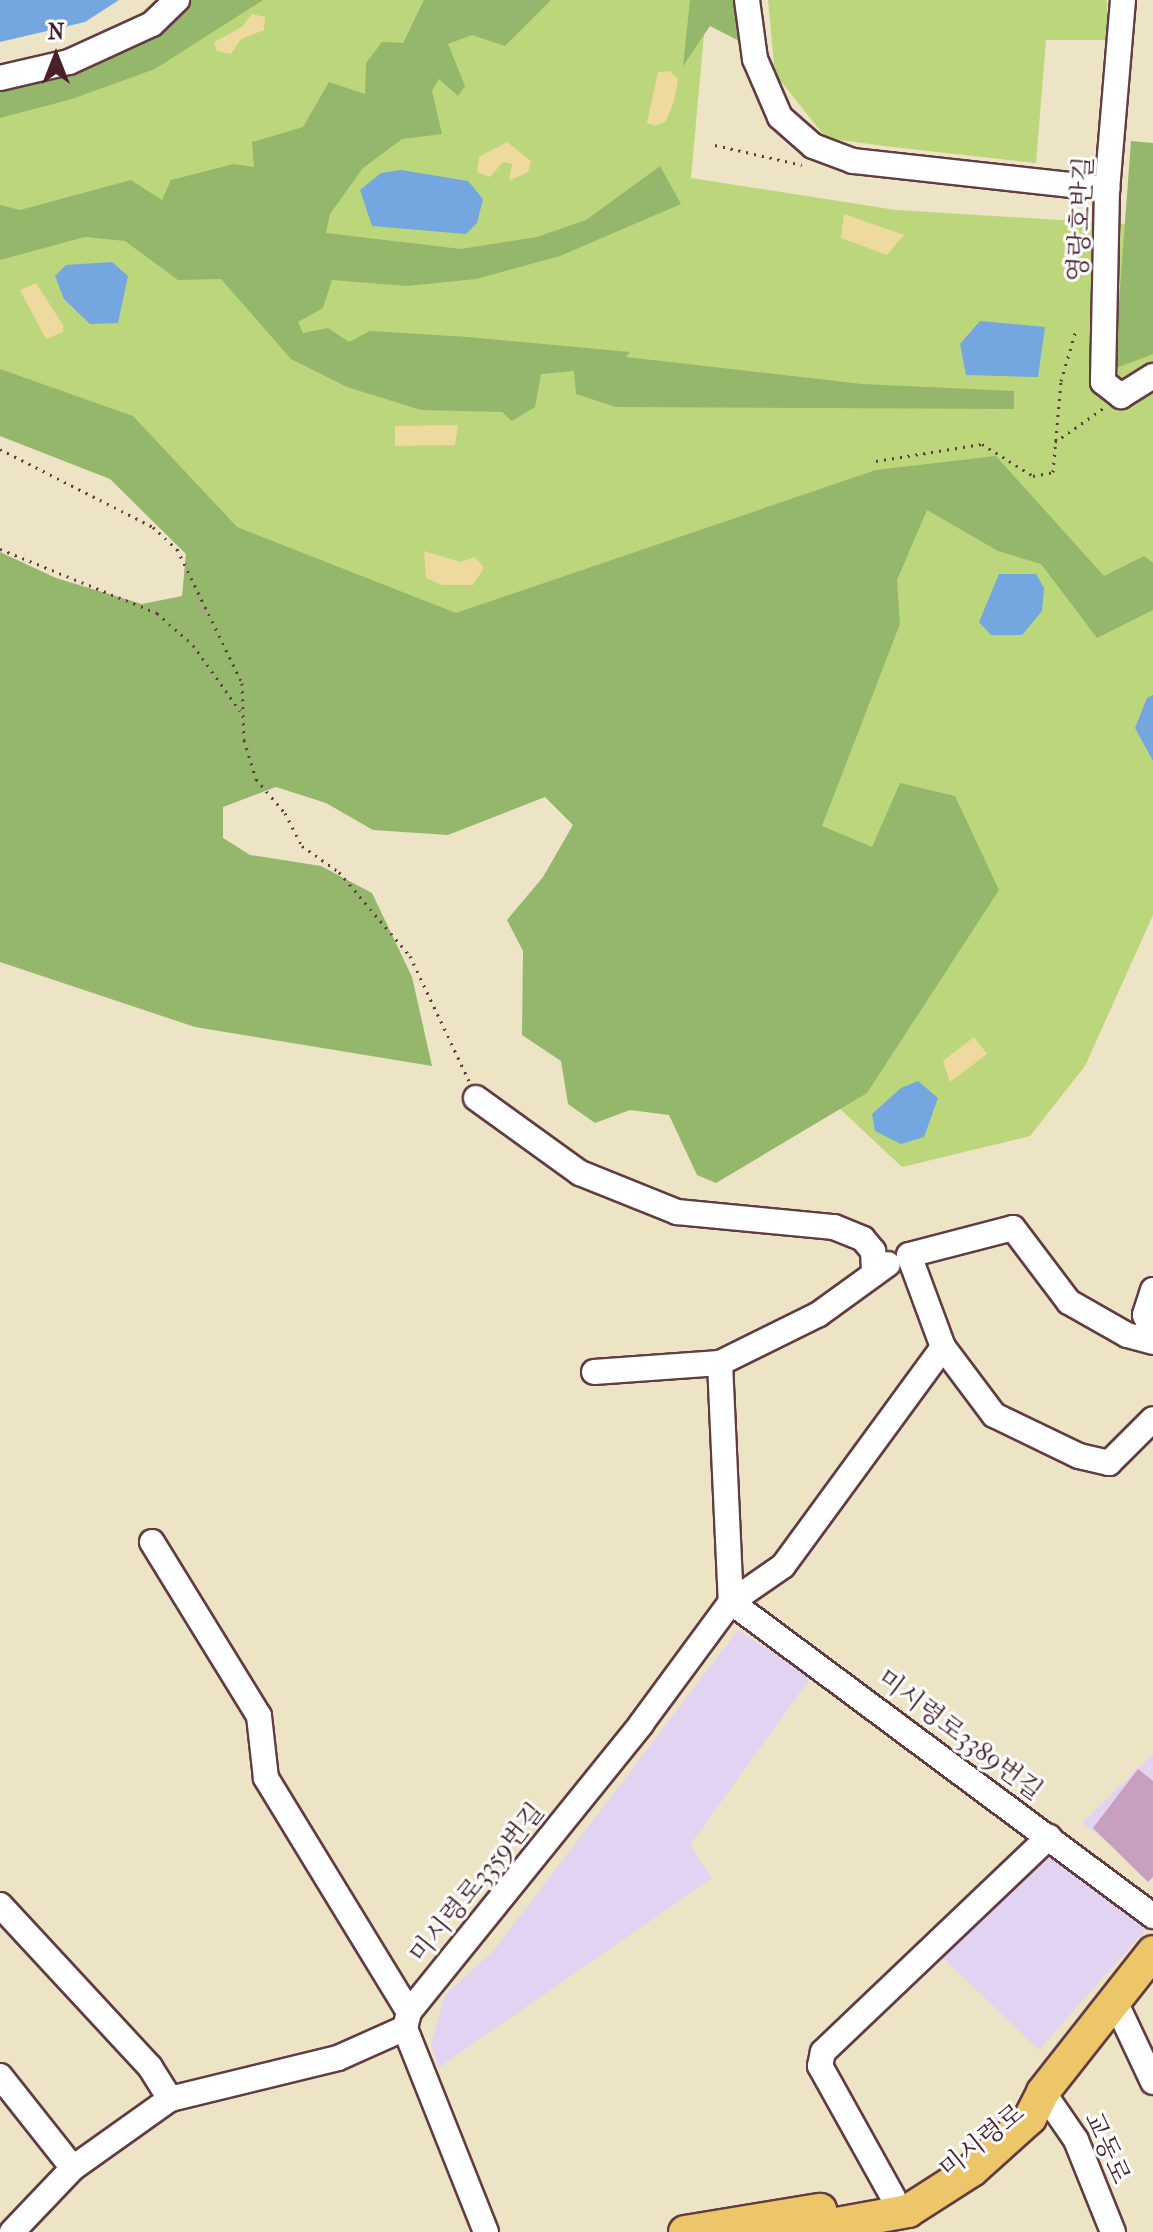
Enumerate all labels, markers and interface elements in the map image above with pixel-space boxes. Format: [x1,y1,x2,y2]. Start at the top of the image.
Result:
north arrow [16,16,96,96]
text: N [48,19,64,45]
street label: 영랑호반길 [1062,155,1100,283]
street label: 미시령로3389번길 [871,1663,1049,1807]
street label: 미시령로3359번길 [403,1797,551,1969]
street label: 미시령로 [933,2097,1031,2185]
street label: 교동로 [1077,2107,1137,2189]

